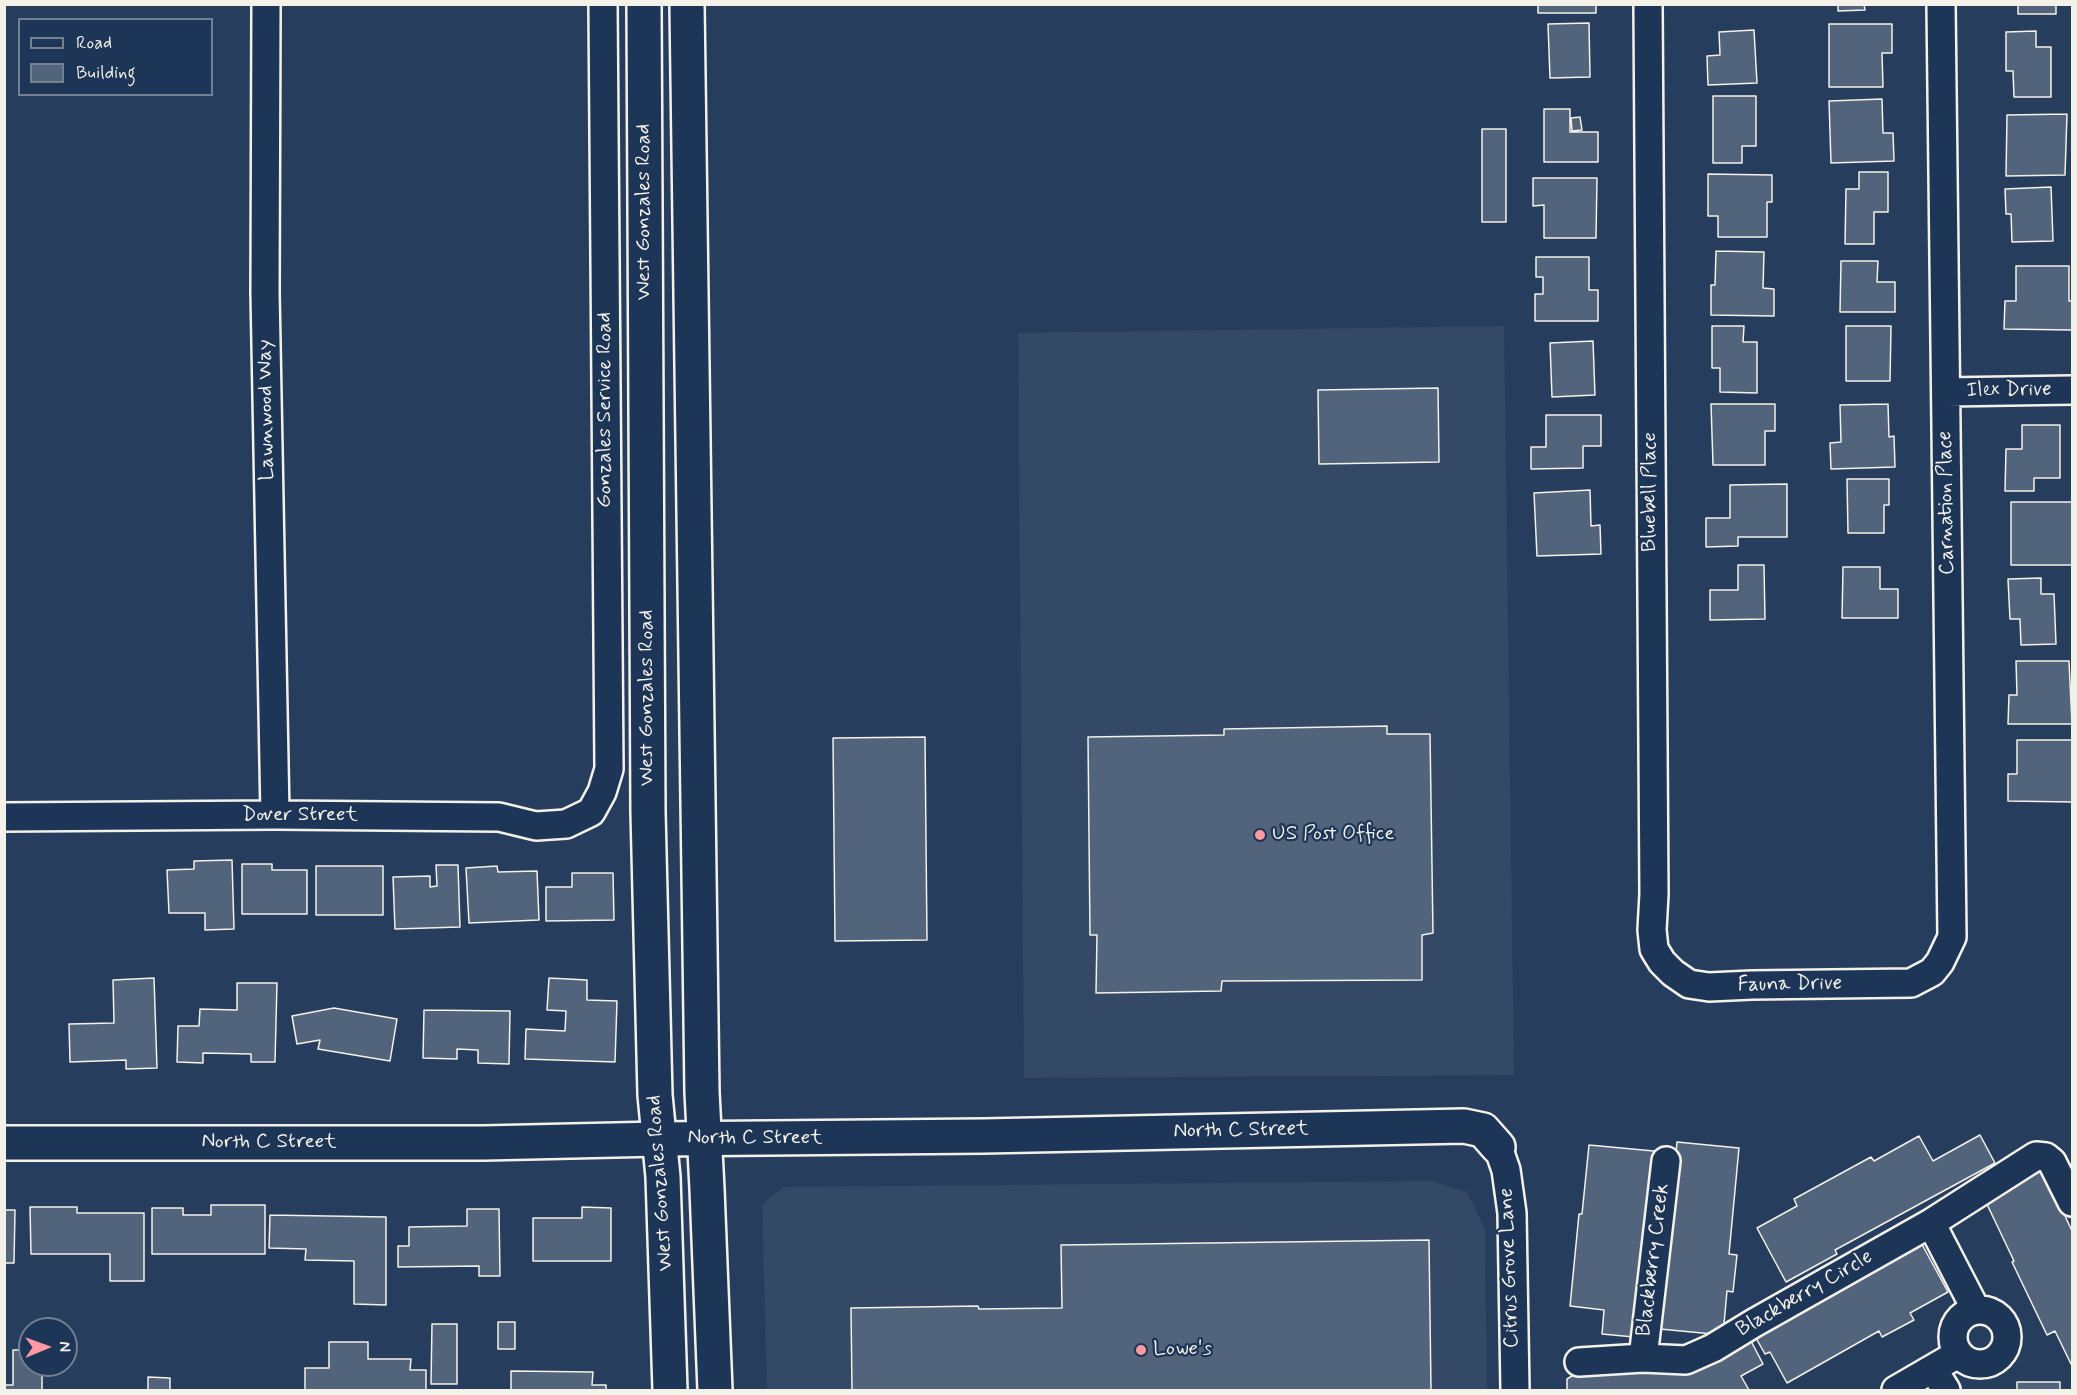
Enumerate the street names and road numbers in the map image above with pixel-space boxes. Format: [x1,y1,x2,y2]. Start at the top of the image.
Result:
street label: West Gonzales Road [632,124,658,300]
street label: Gonzales Service Road [593,312,619,508]
street label: Lawnwood Way [253,339,281,481]
street label: Ilex Drive [1966,378,2052,404]
street label: Carnation Place [1933,431,1961,575]
street label: Bluebell Place [1638,432,1664,552]
street label: West Gonzales Road [635,610,661,786]
street label: Dover Street [242,803,358,829]
street label: Fauna Drive [1738,971,1842,999]
street label: West Gonzales Road [642,1094,680,1272]
street label: North C Street [1173,1117,1309,1145]
street label: North C Street [687,1126,823,1152]
street label: North C Street [201,1130,337,1156]
street label: Blackberry Creek [1632,1182,1676,1338]
street label: Citrus Grove Lane [1495,1187,1525,1349]
street label: Blackberry Circle [1732,1245,1878,1343]

